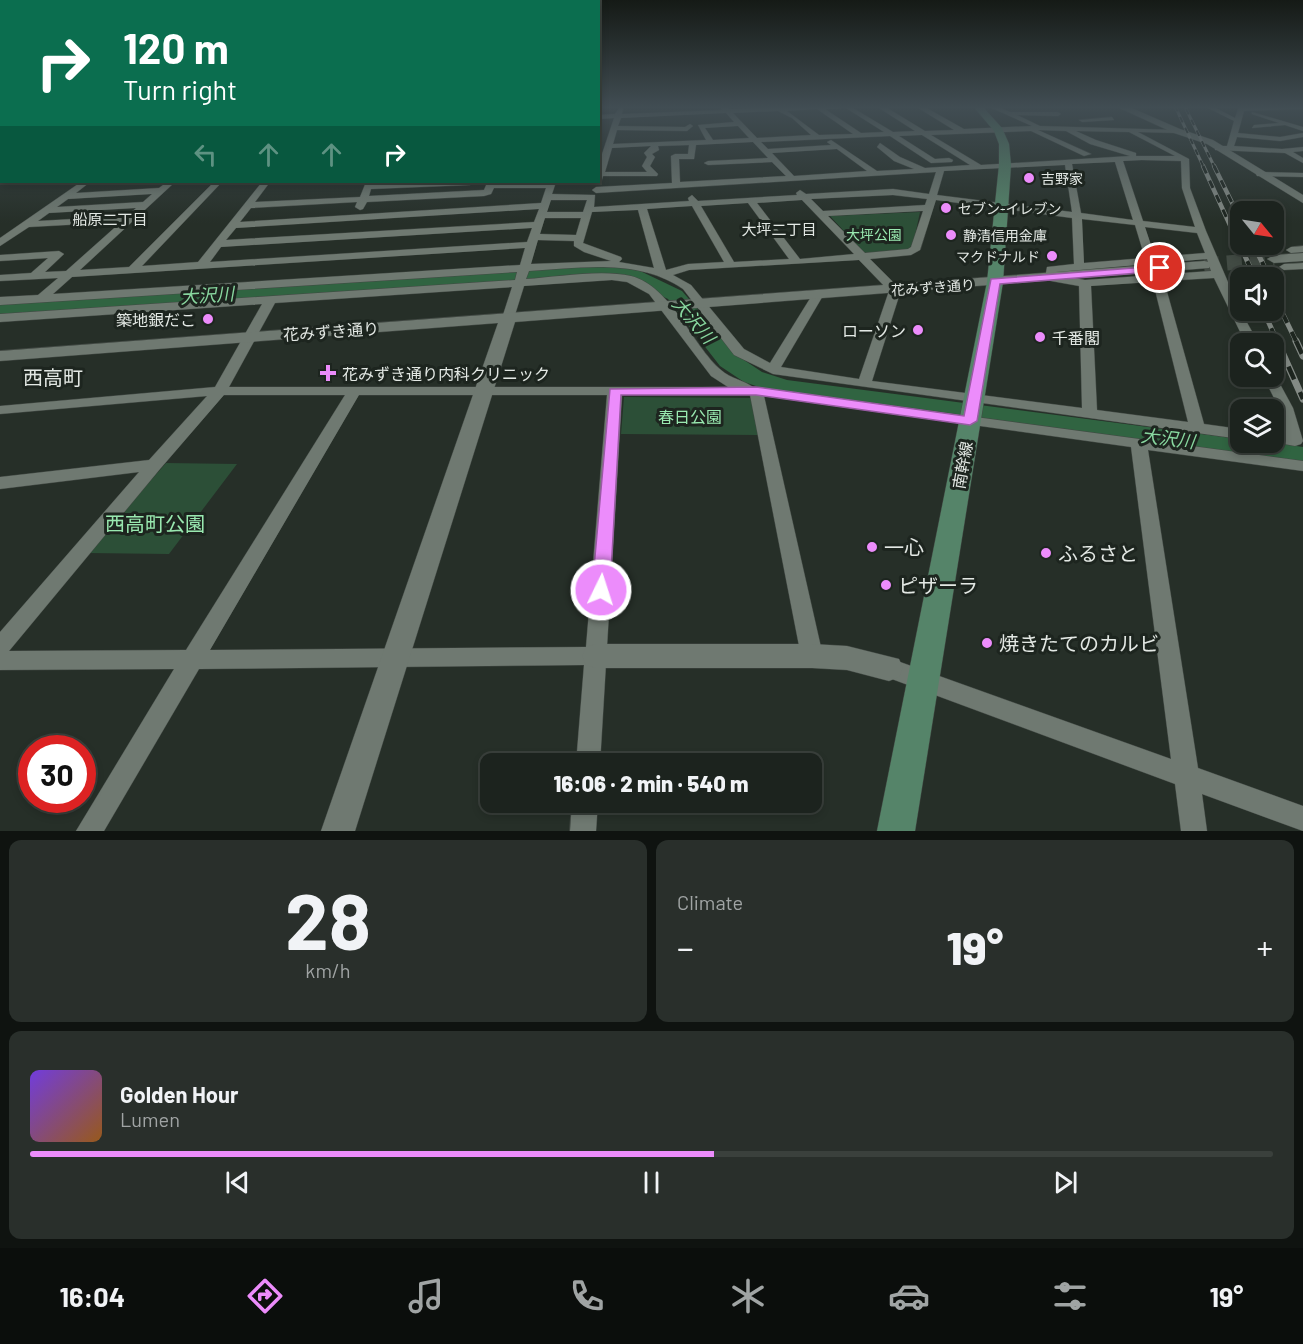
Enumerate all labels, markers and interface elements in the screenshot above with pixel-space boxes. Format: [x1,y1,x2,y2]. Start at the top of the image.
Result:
text: 120 m [123,22,229,72]
icon: right [24,24,102,102]
text: Turn right [123,73,237,105]
icon: left [189,138,222,171]
icon: ahead [252,138,285,171]
icon: ahead [315,138,348,171]
icon: right [378,138,411,171]
place label: 吉野家 [1041,170,1083,187]
marker: 吉野家 [1022,171,1036,185]
place label: セブン-イレブン [958,200,1062,217]
marker: セブン-イレブン [939,201,953,215]
north arrow [1230,201,1284,255]
map controls [1230,201,1284,453]
district label: 船原二丁目 [72,210,148,228]
district label: 大坪二丁目 [741,220,817,238]
park label: 大坪公園 [846,226,902,243]
place label: 静清信用金庫 [963,227,1047,244]
marker: 静清信用金庫 [944,228,958,242]
pin [1134,242,1185,293]
place label: マクドナルド [956,248,1040,265]
marker: マクドナルド [1045,249,1059,263]
icon: arrive [1143,251,1176,284]
button: sound [1230,267,1284,321]
street label: 花みずき通り [891,276,975,298]
water label: 大沢川 [179,282,237,308]
water label: 大沢川 [668,292,721,349]
place label: 築地銀だこ [116,310,196,329]
marker: 築地銀だこ [201,312,215,326]
street label: 花みずき通り [282,318,380,344]
place label: ローソン [842,321,906,340]
marker: ローソン [911,323,925,337]
place label: 千番閣 [1052,328,1100,347]
marker: 千番閣 [1033,330,1047,344]
button: search [1230,333,1284,387]
marker: 花みずき通り内科クリニック [319,364,337,382]
place label: 花みずき通り内科クリニック [342,364,550,383]
district label: 西高町 [23,365,83,389]
button: layers [1230,399,1284,453]
park label: 春日公園 [658,407,722,426]
water label: 大沢川 [1140,424,1198,452]
street label: 南幹線 [948,440,976,490]
park label: 西高町公園 [105,511,205,535]
place label: 一心 [884,535,924,559]
marker: 一心 [865,540,879,554]
place label: ふるさと [1058,541,1138,565]
marker: ふるさと [1039,546,1053,560]
position arrow [569,558,633,622]
place label: ピザーラ [898,573,978,597]
marker: ピザーラ [879,578,893,592]
place label: 焼きたてのカルビ [999,631,1159,655]
marker: 焼きたてのカルビ [980,636,994,650]
speed limit sign: 30 [18,735,96,813]
text: 16:06 · 2 min · 540 m [553,770,749,796]
text: 28 [285,872,371,966]
text: Climate [677,890,743,914]
text: 19° [947,920,1003,974]
text: − [677,927,694,967]
text: + [1257,927,1273,967]
text: km/h [305,958,351,982]
text: Golden Hour [120,1081,238,1107]
text: Lumen [120,1107,180,1131]
icon: previous [221,1166,254,1199]
icon: pause [635,1166,668,1199]
icon: next [1049,1166,1082,1199]
icon: directions [244,1275,286,1317]
icon: music [405,1275,447,1317]
icon: phone [566,1275,608,1317]
icon: climate [727,1275,769,1317]
icon: car [888,1275,930,1317]
icon: filters [1049,1275,1091,1317]
text: 16:04 [59,1280,125,1312]
text: 19° [1209,1280,1243,1312]

